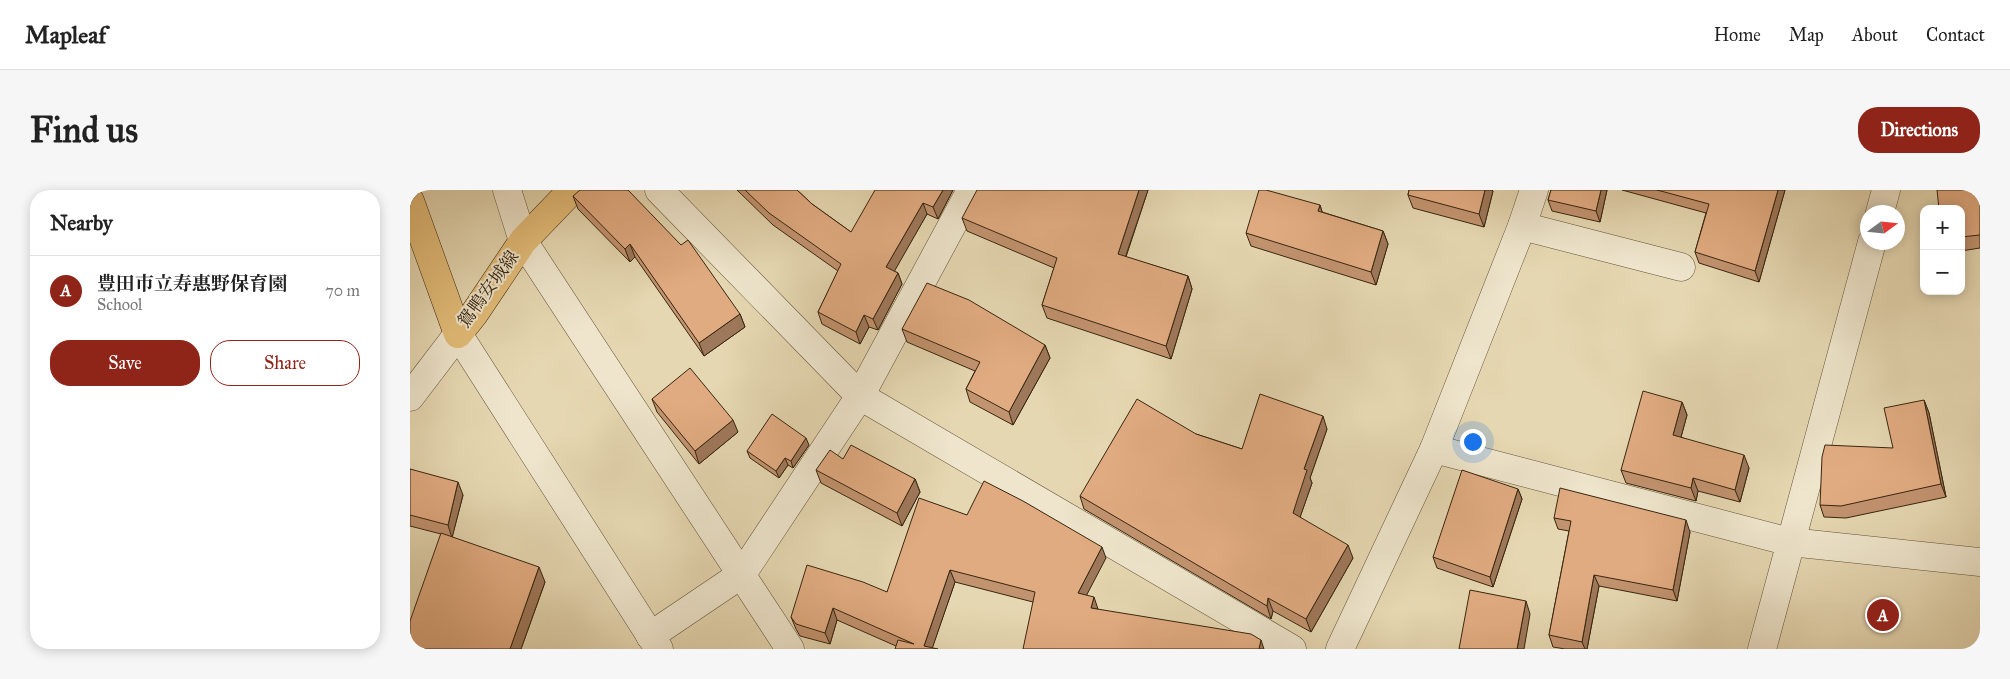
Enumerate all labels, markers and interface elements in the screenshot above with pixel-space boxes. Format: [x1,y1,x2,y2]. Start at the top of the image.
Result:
text: Mapleaf [25,20,106,50]
text: Home [1714,24,1761,46]
text: Map [1789,24,1824,46]
text: About [1852,24,1898,46]
text: Contact [1926,24,1985,46]
button: Directions [1858,107,1980,153]
text: Find us [30,109,138,152]
north arrow [1860,205,1905,250]
map controls [1920,205,1965,295]
button: + [1920,205,1965,250]
text: Nearby [50,210,113,236]
street label: 鴛鴨安城線 [453,246,523,332]
button: − [1920,250,1965,295]
text: 豊田市立寿惠野保育園 [97,272,287,295]
text: A [61,281,71,300]
text: 70 m [325,281,360,300]
text: School [97,295,142,314]
button: Save [50,340,200,386]
button: Share [210,340,360,386]
your location [1460,429,1486,455]
pin: A [1867,596,1899,634]

